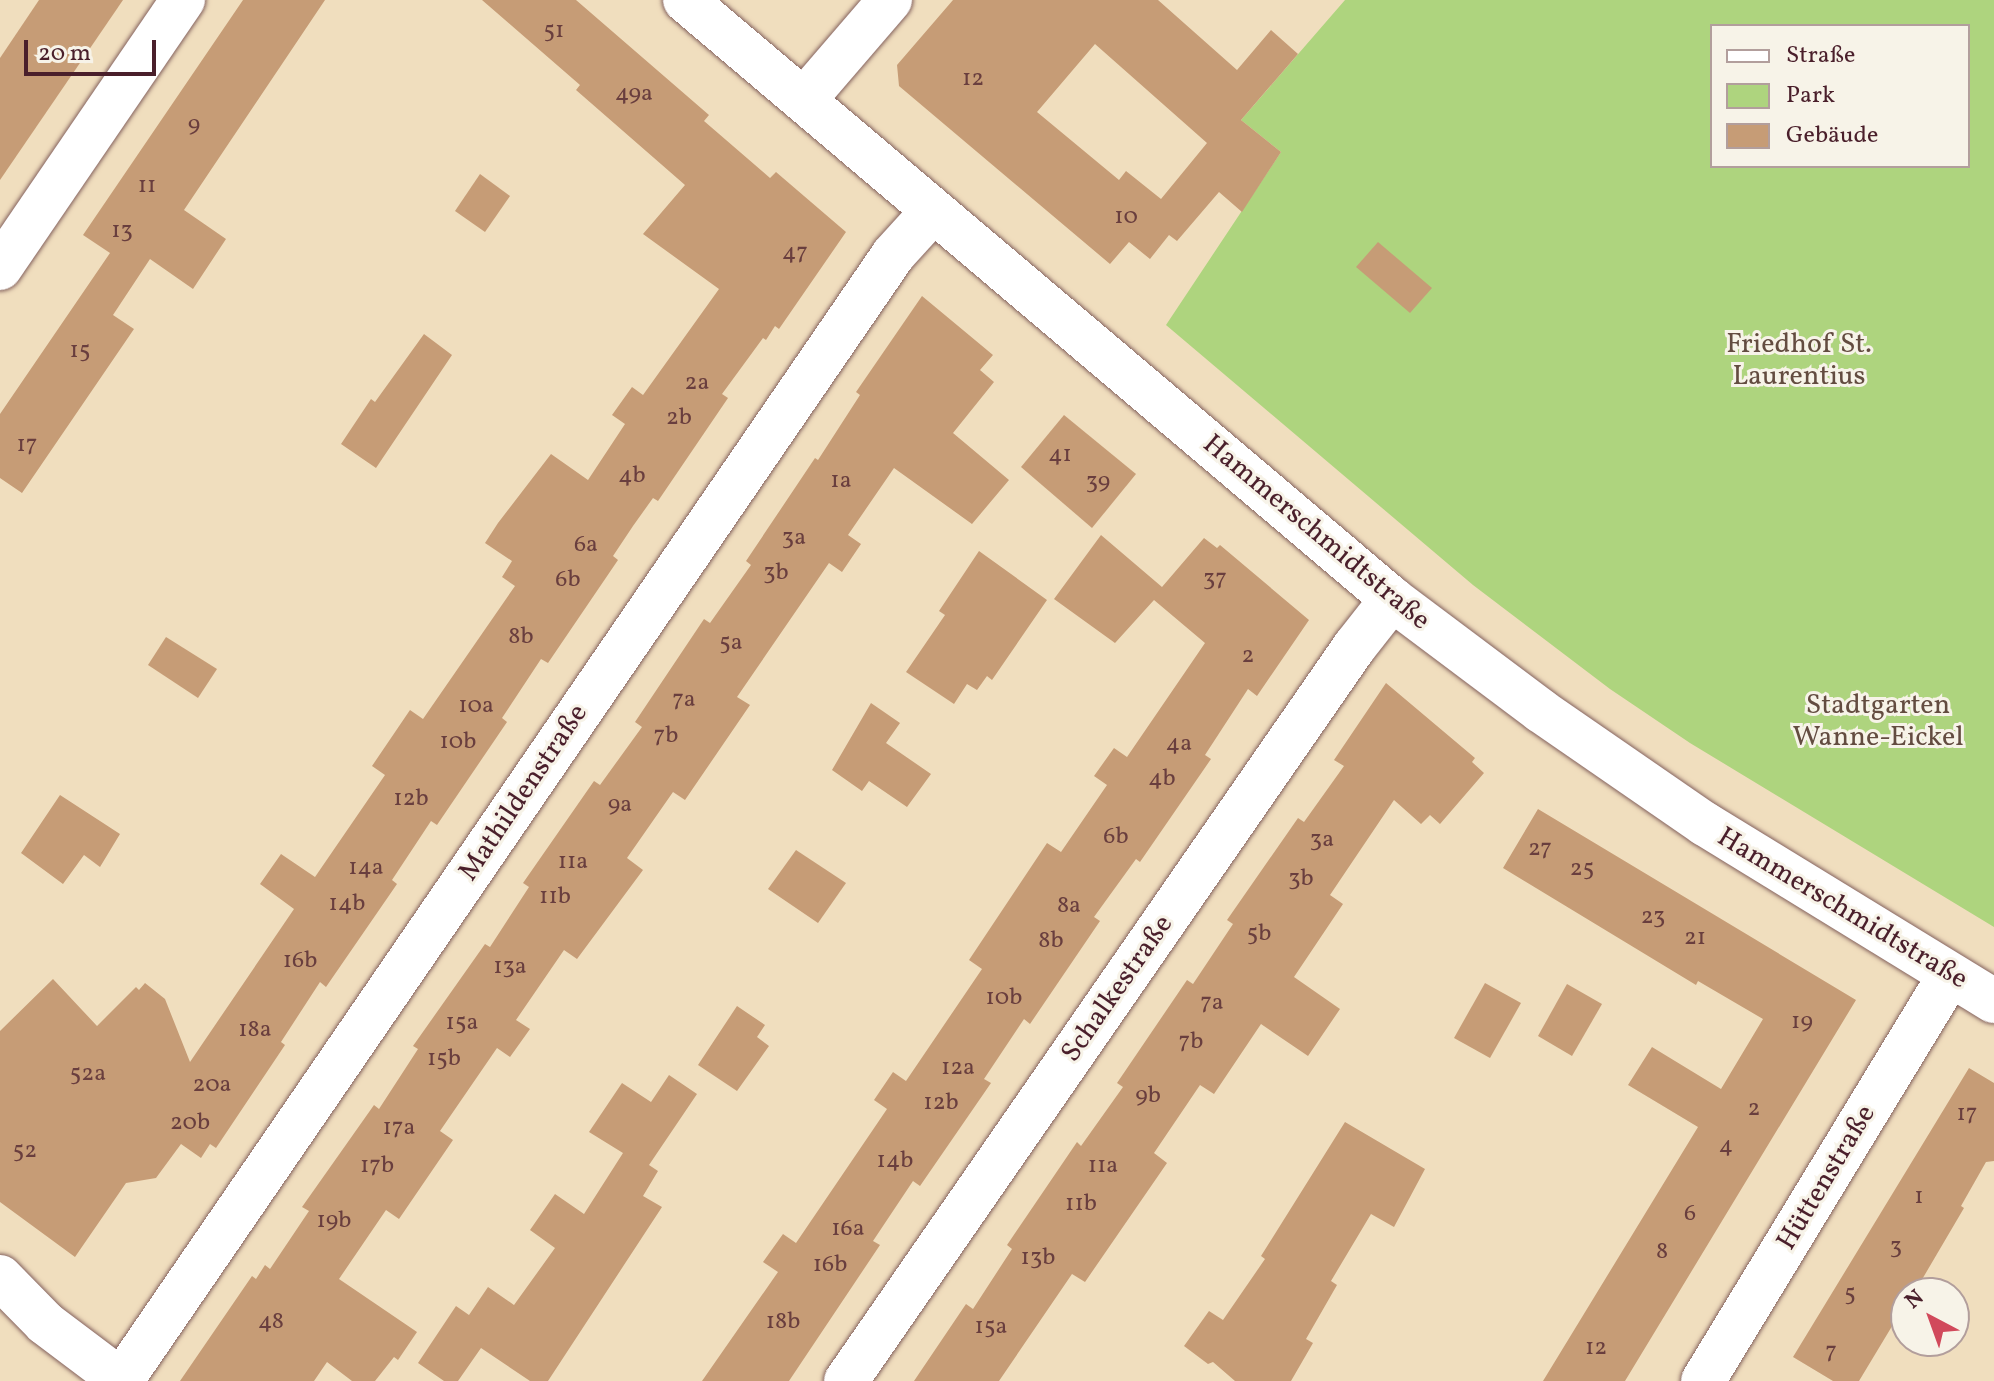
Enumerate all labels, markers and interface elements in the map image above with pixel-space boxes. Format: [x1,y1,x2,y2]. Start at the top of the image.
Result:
house number: 51 [544,18,564,46]
scale bar [28,24,160,74]
legend [1710,24,1970,168]
text: 20 m [38,37,91,71]
text: Straße [1786,39,1855,73]
house number: 12 [962,66,984,94]
text: Park [1786,79,1835,113]
house number: 49a [615,81,653,109]
house number: 9 [188,112,200,140]
text: Gebäude [1786,119,1878,153]
house number: 11 [138,173,156,201]
house number: 10 [1114,204,1138,232]
house number: 13 [111,218,133,246]
house number: 47 [782,240,808,268]
park label: Friedhof St. Laurentius [1728,328,1870,394]
house number: 15 [70,338,90,366]
house number: 2a [685,370,709,398]
house number: 2b [666,405,692,433]
street label: Hammerschmidtstraße [1195,428,1437,638]
house number: 17 [17,432,37,460]
house number: 41 [1048,442,1072,470]
house number: 4b [618,463,646,491]
house number: 1a [830,468,852,496]
house number: 39 [1086,469,1110,497]
house number: 3a [782,525,806,553]
house number: 6a [574,532,598,560]
house number: 3b [763,560,789,588]
house number: 37 [1203,566,1227,594]
house number: 6b [555,567,581,595]
house number: 8b [508,624,534,652]
house number: 5a [719,630,743,658]
house number: 2 [1242,643,1254,671]
house number: 7a [672,687,696,715]
park label: Stadtgarten Wanne-Eickel [1792,689,1964,755]
house number: 10a [458,693,494,721]
street label: Mathildenstraße [452,698,596,888]
house number: 7b [654,723,678,751]
house number: 10b [440,729,476,757]
house number: 4a [1166,731,1192,759]
house number: 4b [1148,766,1176,794]
house number: 12b [393,786,429,814]
house number: 9a [608,792,632,820]
street label: Hammerschmidtstraße [1711,821,1973,997]
house number: 6b [1103,824,1129,852]
house number: 3a [1310,827,1334,855]
house number: 27 [1528,836,1552,864]
house number: 11a [558,849,588,877]
house number: 14a [348,855,384,883]
house number: 25 [1570,856,1594,884]
house number: 3b [1288,866,1314,894]
house number: 11b [539,884,571,912]
house number: 14b [329,891,365,919]
house number: 8a [1057,893,1081,921]
house number: 23 [1641,904,1665,932]
street label: Schalkestraße [1055,909,1181,1069]
house number: 5b [1247,921,1271,949]
house number: 21 [1684,925,1706,953]
house number: 8b [1038,928,1064,956]
house number: 16b [283,948,317,976]
house number: 13a [493,954,527,982]
house number: 10b [986,985,1022,1013]
house number: 7a [1200,990,1224,1018]
house number: 19 [1791,1009,1813,1037]
house number: 15a [446,1010,478,1038]
house number: 18a [238,1017,272,1045]
house number: 7b [1179,1029,1203,1057]
house number: 15b [427,1046,461,1074]
house number: 12a [941,1055,975,1083]
house number: 52a [70,1061,106,1089]
house number: 20a [192,1072,232,1100]
house number: 9b [1135,1083,1161,1111]
house number: 12b [923,1090,959,1118]
house number: 2 [1748,1096,1760,1124]
street label: Hüttenstraße [1771,1099,1883,1257]
house number: 17 [1957,1101,1977,1129]
house number: 20b [170,1110,210,1138]
house number: 17a [383,1115,415,1143]
house number: 4 [1719,1133,1733,1161]
house number: 52 [13,1138,37,1166]
house number: 14b [877,1148,913,1176]
house number: 17b [360,1153,394,1181]
house number: 11a [1088,1153,1118,1181]
house number: 1 [1914,1184,1924,1212]
house number: 11b [1065,1191,1097,1219]
house number: 6 [1684,1201,1696,1229]
house number: 19b [317,1208,351,1236]
house number: 16a [831,1216,865,1244]
house number: 3 [1890,1234,1902,1262]
house number: 8 [1656,1239,1668,1267]
house number: 13b [1021,1245,1055,1273]
house number: 16b [813,1252,847,1280]
north arrow [1890,1277,1970,1357]
house number: 5 [1844,1281,1856,1309]
text: N [1899,1283,1931,1317]
house number: 48 [258,1309,284,1337]
house number: 18b [766,1309,800,1337]
house number: 15a [975,1314,1007,1342]
house number: 12 [1585,1335,1607,1363]
house number: 7 [1825,1339,1837,1367]

